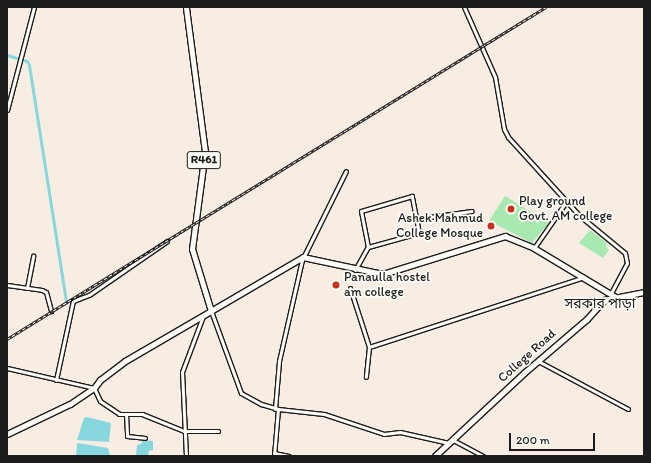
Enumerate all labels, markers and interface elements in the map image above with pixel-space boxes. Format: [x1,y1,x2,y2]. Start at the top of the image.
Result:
road number: R461 [186,150,222,170]
place label: Play ground Govt. AM college [519,194,612,225]
marker: Play ground Govt. AM college [506,204,516,214]
place label: Ashek Mahmud College Mosque [396,211,483,242]
marker: Ashek Mahmud College Mosque [486,221,496,231]
place label: Panaulla hostel am college [344,270,430,301]
marker: Panaulla hostel am college [331,280,341,290]
district label: সরকার পাড়া [564,296,636,312]
street label: College Road [495,326,559,386]
scale bar [511,425,597,451]
text: 200 m [516,433,550,447]

